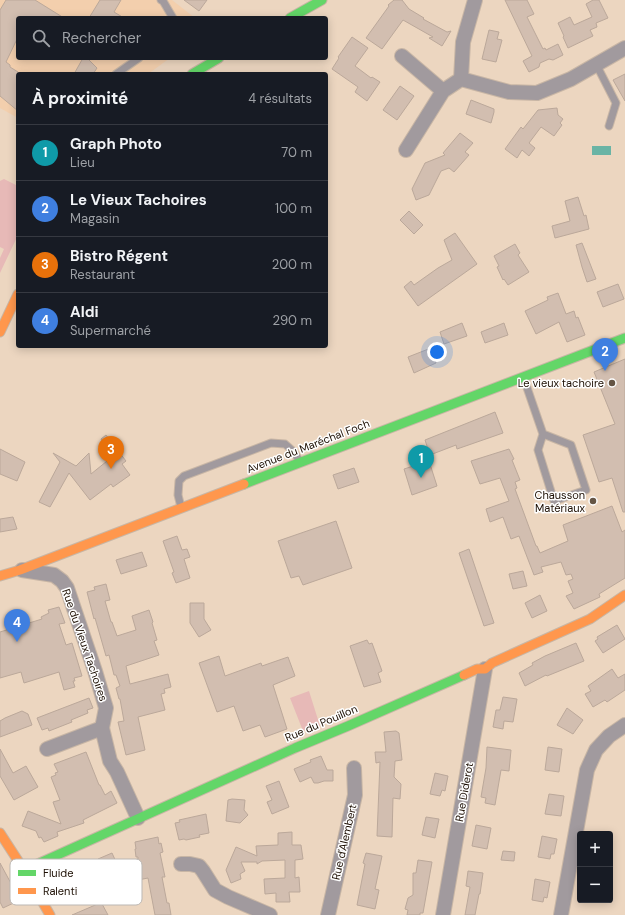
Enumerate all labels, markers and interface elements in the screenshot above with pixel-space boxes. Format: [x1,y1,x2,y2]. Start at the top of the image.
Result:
search box [16,16,328,60]
icon: search [30,27,52,49]
text: Rechercher [62,28,141,48]
text: À proximité [32,87,128,109]
text: 4 résultats [248,90,312,107]
text: Graph Photo [70,134,162,154]
text: 1 [43,144,47,161]
text: 70 m [281,144,312,161]
text: Lieu [70,154,95,171]
text: Le Vieux Tachoires [70,190,207,210]
text: 2 [41,200,49,217]
text: 100 m [275,200,312,217]
text: Magasin [70,210,119,227]
text: Bistro Régent [70,246,168,266]
text: 3 [41,256,49,273]
text: 200 m [272,256,312,273]
text: Restaurant [70,266,135,283]
text: Aldi [70,302,99,322]
text: 4 [41,312,49,329]
text: 290 m [273,312,312,329]
text: Supermarché [70,322,151,339]
pin: 2 [592,338,618,371]
your location [427,342,447,362]
place label: Le vieux tachoire [518,376,604,390]
marker: Le vieux tachoire [607,378,617,388]
street label: Avenue du Maréchal Foch [245,416,371,476]
pin: 3 [98,436,124,469]
pin: 1 [408,445,434,478]
place label: Chausson Matériaux [535,488,586,515]
marker: Chausson Matériaux [588,496,598,506]
street label: Rue du Vieux Tachoires [59,587,111,703]
pin: 4 [4,609,30,642]
street label: Rue du Pouillon [283,701,359,745]
street label: Rue Diderot [452,761,476,823]
street label: Rue d'Alembert [328,803,360,881]
map controls [577,831,613,903]
button: + [577,831,613,867]
legend [10,859,142,905]
text: Fluide [43,866,73,880]
button: − [577,867,613,903]
text: Ralenti [43,884,77,898]

